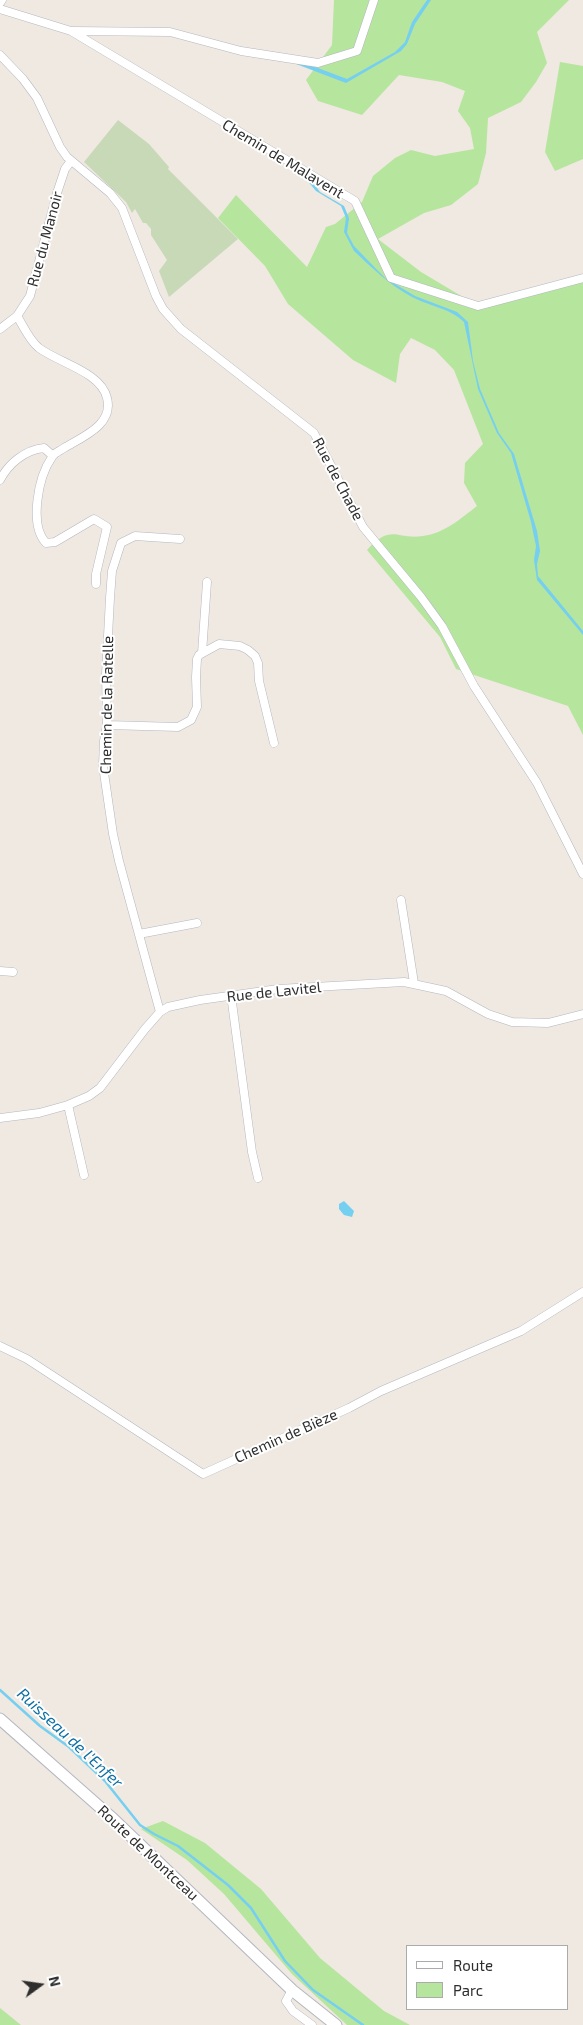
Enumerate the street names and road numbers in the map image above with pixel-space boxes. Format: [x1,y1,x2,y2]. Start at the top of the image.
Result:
street label: Chemin de Malavent [219,116,347,202]
street label: Rue du Manoir [24,189,66,289]
street label: Rue de Chade [309,434,367,524]
street label: Chemin de la Ratelle [97,636,117,774]
street label: Rue de Lavitel [226,978,322,1006]
street label: Chemin de Bièze [232,1405,340,1467]
street label: Route de Montceau [94,1802,202,1904]

